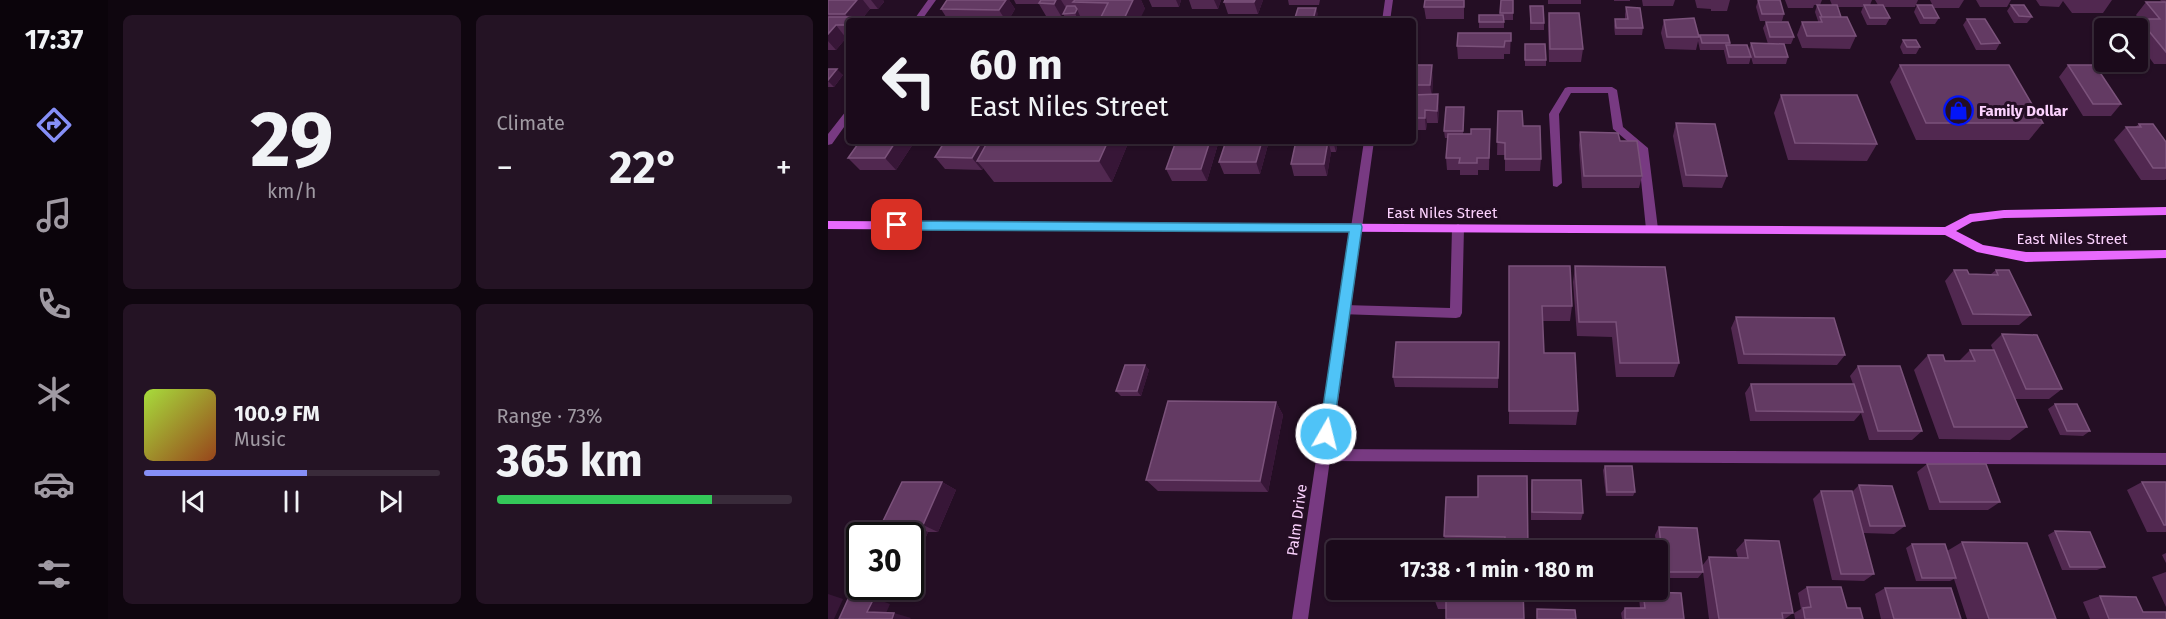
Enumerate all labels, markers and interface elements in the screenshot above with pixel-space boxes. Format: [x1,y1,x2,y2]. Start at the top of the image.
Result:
map controls [2094,18,2148,72]
button: search [2094,18,2148,72]
text: 17:37 [25,24,83,56]
text: 60 m [969,40,1063,90]
icon: left [870,42,948,120]
text: East Niles Street [969,91,1169,123]
text: 29 [250,93,333,187]
shop icon: Family Dollar [1942,95,1974,127]
place label: Family Dollar [1979,102,2069,120]
icon: directions [33,104,75,146]
text: Climate [497,111,565,135]
text: 22° [609,141,679,195]
text: − [497,148,513,188]
text: + [776,148,792,188]
text: km/h [267,179,317,203]
icon: music [33,194,75,236]
pin [871,199,922,250]
street label: East Niles Street [1387,204,1498,222]
icon: arrive [880,208,913,241]
street label: East Niles Street [2017,230,2128,248]
icon: phone [33,283,75,325]
icon: climate [33,373,75,415]
text: 100.9 FM [234,400,320,427]
position arrow [1294,402,1358,466]
text: Range · 73% [497,404,603,428]
text: Music [234,427,286,451]
text: 365 km [497,434,643,488]
icon: car [33,463,75,505]
street label: Palm Drive [1283,483,1311,557]
icon: previous [177,485,210,518]
icon: pause [275,485,308,518]
icon: next [374,485,407,518]
speed limit sign: 30 [846,522,924,600]
icon: filters [33,553,75,595]
text: 17:38 · 1 min · 180 m [1400,556,1594,583]

